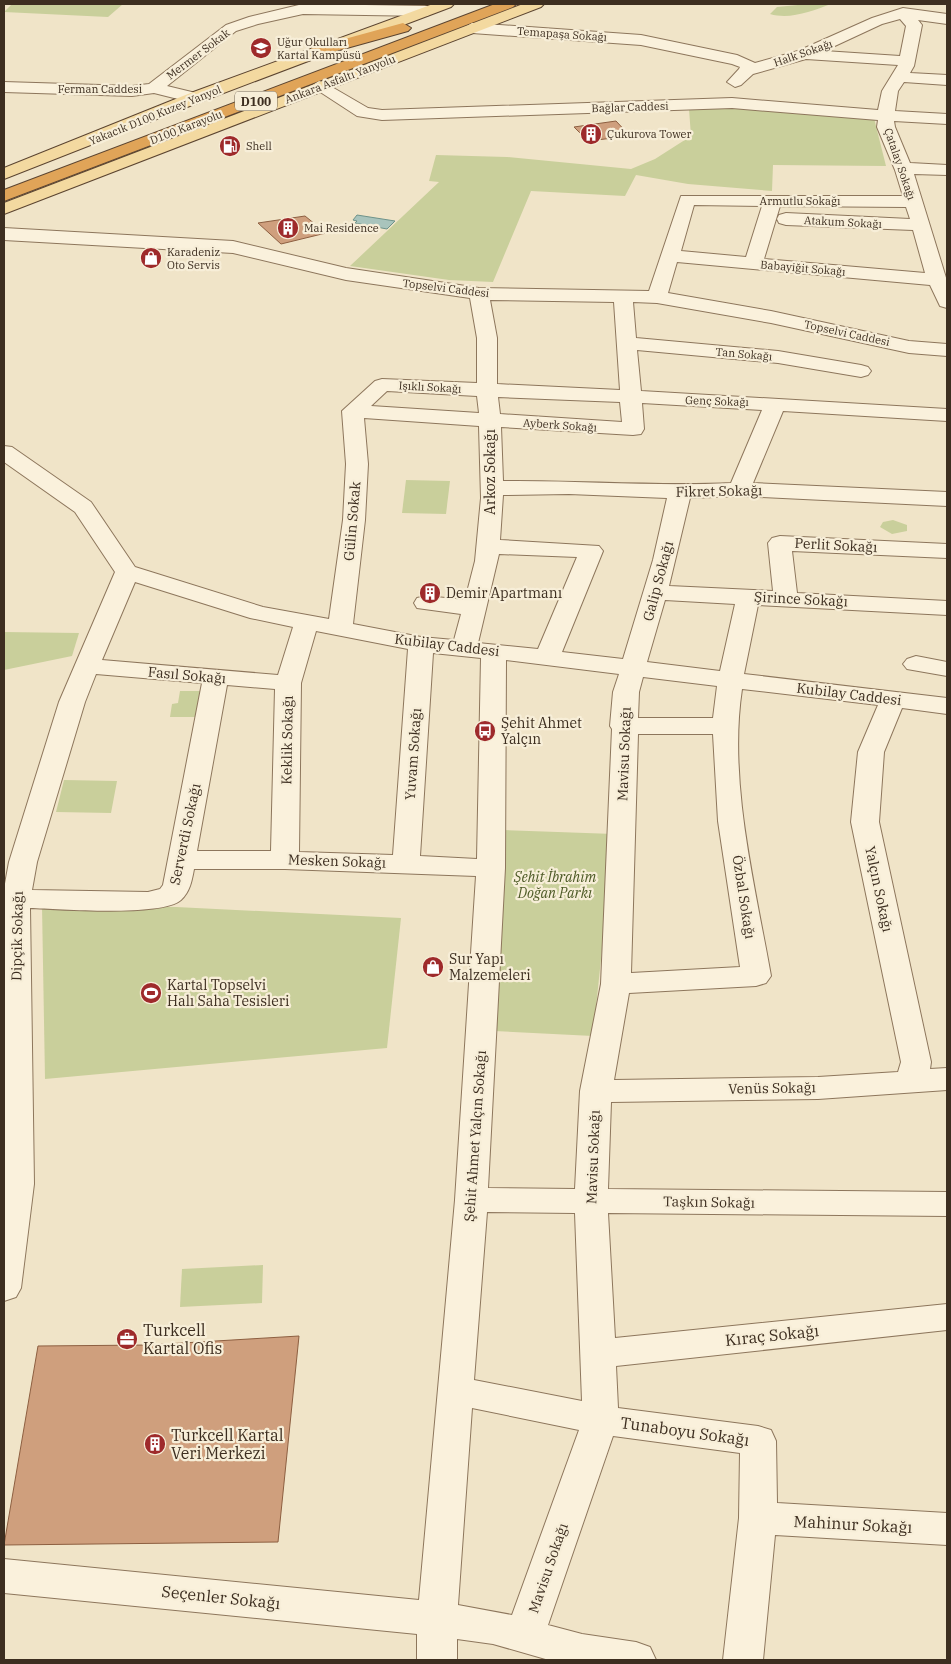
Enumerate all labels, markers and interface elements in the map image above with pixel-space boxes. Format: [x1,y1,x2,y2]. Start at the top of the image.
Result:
street label: Temapaşa Sokağı [516,24,608,44]
street label: Mermer Sokak [164,25,233,82]
place label: Uğur Okulları Kartal Kampüsü [277,35,361,62]
school or university icon: Uğur Okulları Kartal Kampüsü [249,36,273,60]
street label: Halk Sokağı [772,36,835,70]
street label: Ankara Asfaltı Yanyolu [283,51,398,107]
street label: Ferman Caddesi [58,82,143,96]
street label: Yakacık D100 Kuzey Yanyol [87,82,223,148]
road number: D100 [235,92,277,110]
street label: Bağlar Caddesi [591,99,669,115]
street label: D100 Karayolu [148,107,224,147]
building icon: Çukurova Tower [579,122,603,146]
street label: Çatalay Sokağı [881,126,919,202]
place label: Çukurova Tower [607,127,691,141]
fuel station icon: Shell [218,134,242,158]
place label: Shell [246,139,272,153]
street label: Armutlu Sokağı [760,194,841,208]
street label: Atakum Sokağı [804,213,883,231]
building icon: Mai Residence [276,216,300,240]
place label: Mai Residence [304,221,379,235]
place label: Karadeniz Oto Servis [167,245,221,272]
shop icon: Karadeniz Oto Servis [139,246,163,270]
street label: Babayiğit Sokağı [760,257,847,279]
street label: Topselvi Caddesi [402,276,491,300]
street label: Topselvi Caddesi [803,317,892,349]
street label: Tan Sokağı [715,345,773,363]
street label: Işıklı Sokağı [398,378,462,396]
street label: Genç Sokağı [685,393,750,409]
street label: Ayberk Sokağı [522,415,598,435]
street label: Arkoz Sokağı [481,429,499,515]
street label: Gülin Sokak [340,480,365,561]
street label: Fikret Sokağı [675,481,763,501]
street label: Perlit Sokağı [794,534,878,556]
street label: Galip Sokağı [639,539,677,623]
building icon: Demir Apartmanı [418,581,442,605]
place label: Demir Apartmanı [446,584,562,602]
street label: Şirince Sokağı [754,588,848,610]
street label: Kubilay Caddesi [393,630,501,660]
street label: Fasıl Sokağı [147,663,227,687]
street label: Kubilay Caddesi [795,679,903,709]
street label: Keklik Sokağı [277,695,297,785]
street label: Yuvam Sokağı [401,707,425,801]
street label: Mavisu Sokağı [613,707,635,801]
place label: Şehit Ahmet Yalçın [501,714,582,748]
bus stop icon: Şehit Ahmet Yalçın [473,719,497,743]
street label: Serverdi Sokağı [165,782,205,886]
street label: Yalçın Sokağı [861,844,897,934]
street label: Mesken Sokağı [288,850,386,872]
street label: Özbal Sokağı [728,854,760,940]
park label: Şehit İbrahim Doğan Parkı [513,868,596,902]
street label: Dipçik Sokağı [7,891,27,981]
place label: Sur Yapı Malzemeleri [449,950,531,984]
shop icon: Sur Yapı Malzemeleri [421,955,445,979]
place label: Kartal Topselvi Halı Saha Tesisleri [167,976,289,1010]
sports icon: Kartal Topselvi Halı Saha Tesisleri [139,981,163,1005]
street label: Şehit Ahmet Yalçın Sokağı [460,1050,490,1222]
street label: Venüs Sokağı [728,1078,816,1098]
street label: Mavisu Sokağı [582,1110,604,1204]
street label: Taşkın Sokağı [663,1192,755,1212]
place label: Turkcell Kartal Ofis [143,1320,222,1358]
street label: Kıraç Sokağı [724,1320,820,1350]
office icon: Turkcell Kartal Ofis [115,1327,139,1351]
street label: Tunaboyu Sokağı [619,1412,751,1450]
place label: Turkcell Kartal Veri Merkezi [171,1425,284,1463]
building icon: Turkcell Kartal Veri Merkezi [143,1432,167,1456]
street label: Mahinur Sokağı [793,1511,913,1537]
street label: Mavisu Sokağı [524,1521,572,1615]
street label: Seçenler Sokağı [161,1581,281,1613]

